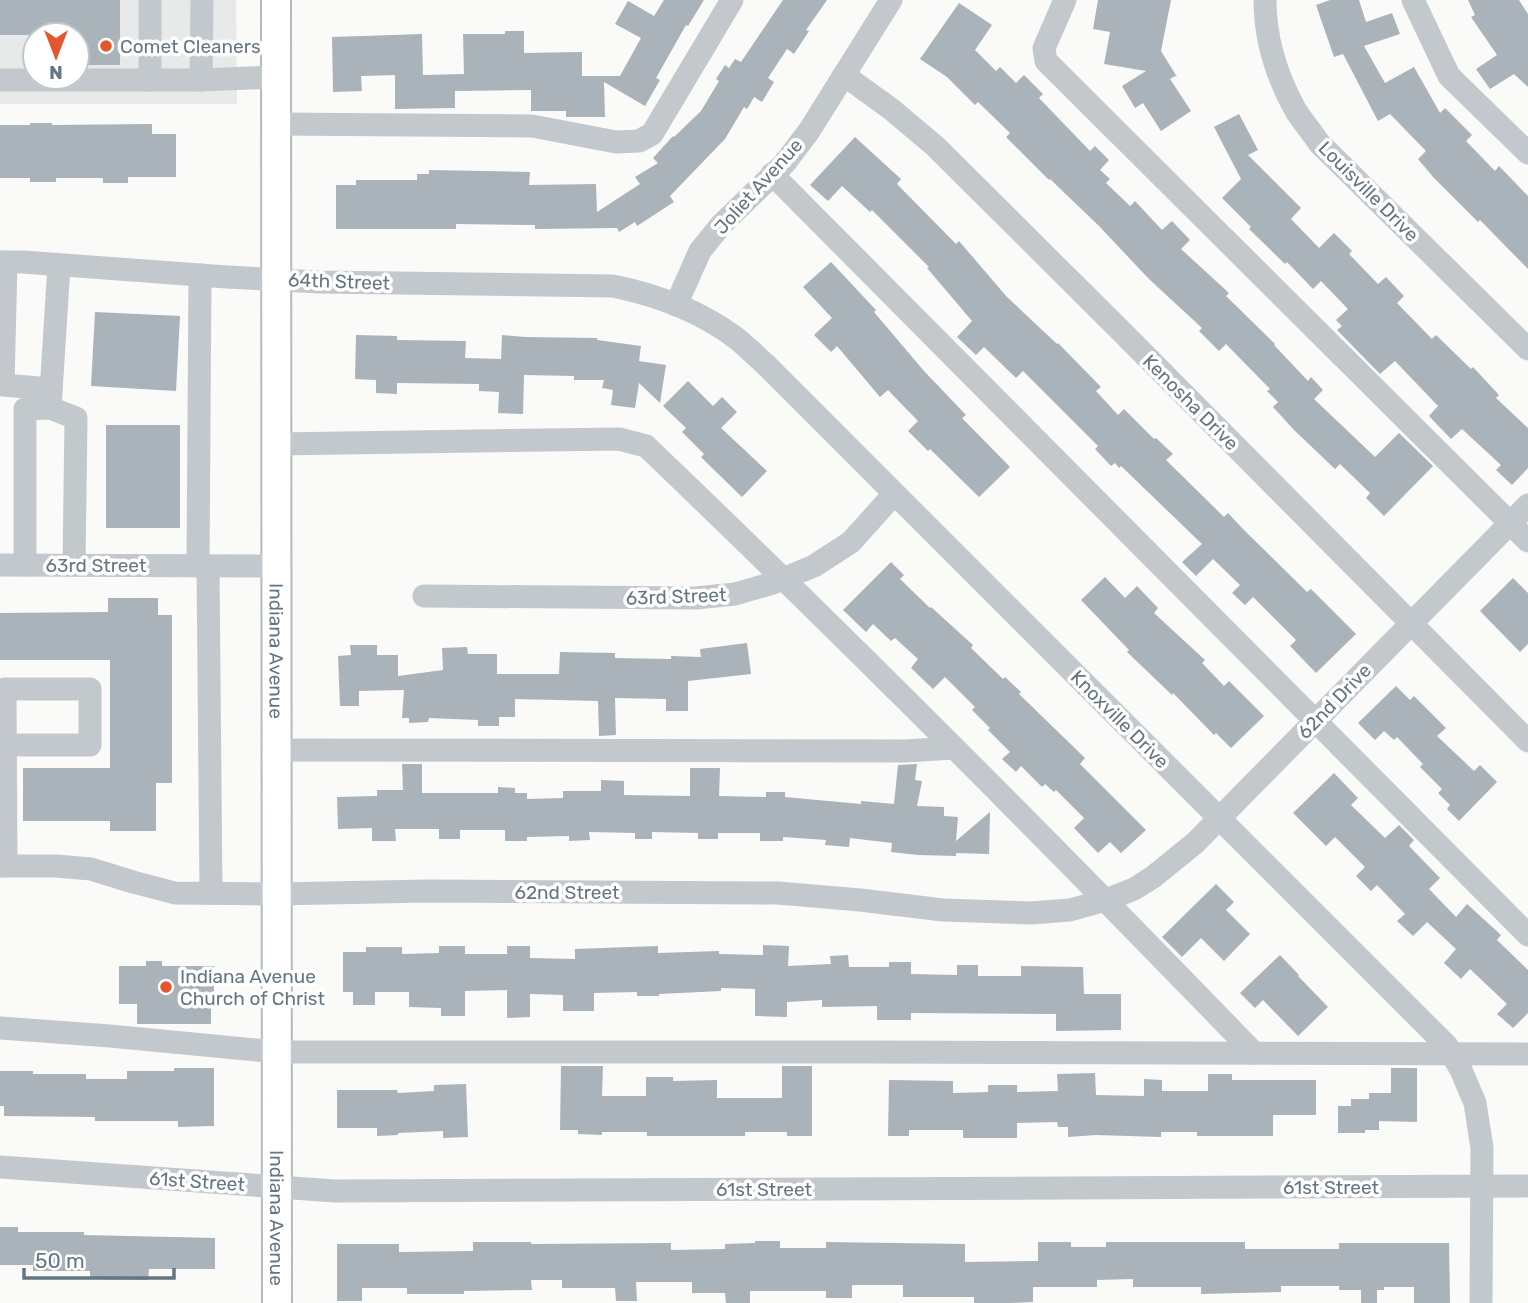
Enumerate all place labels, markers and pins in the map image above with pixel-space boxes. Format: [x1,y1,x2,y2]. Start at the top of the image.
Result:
place label: Comet Cleaners [120,35,261,58]
marker: Comet Cleaners [98,38,114,54]
place label: Indiana Avenue Church of Christ [180,965,325,1010]
marker: Indiana Avenue Church of Christ [158,979,174,995]

